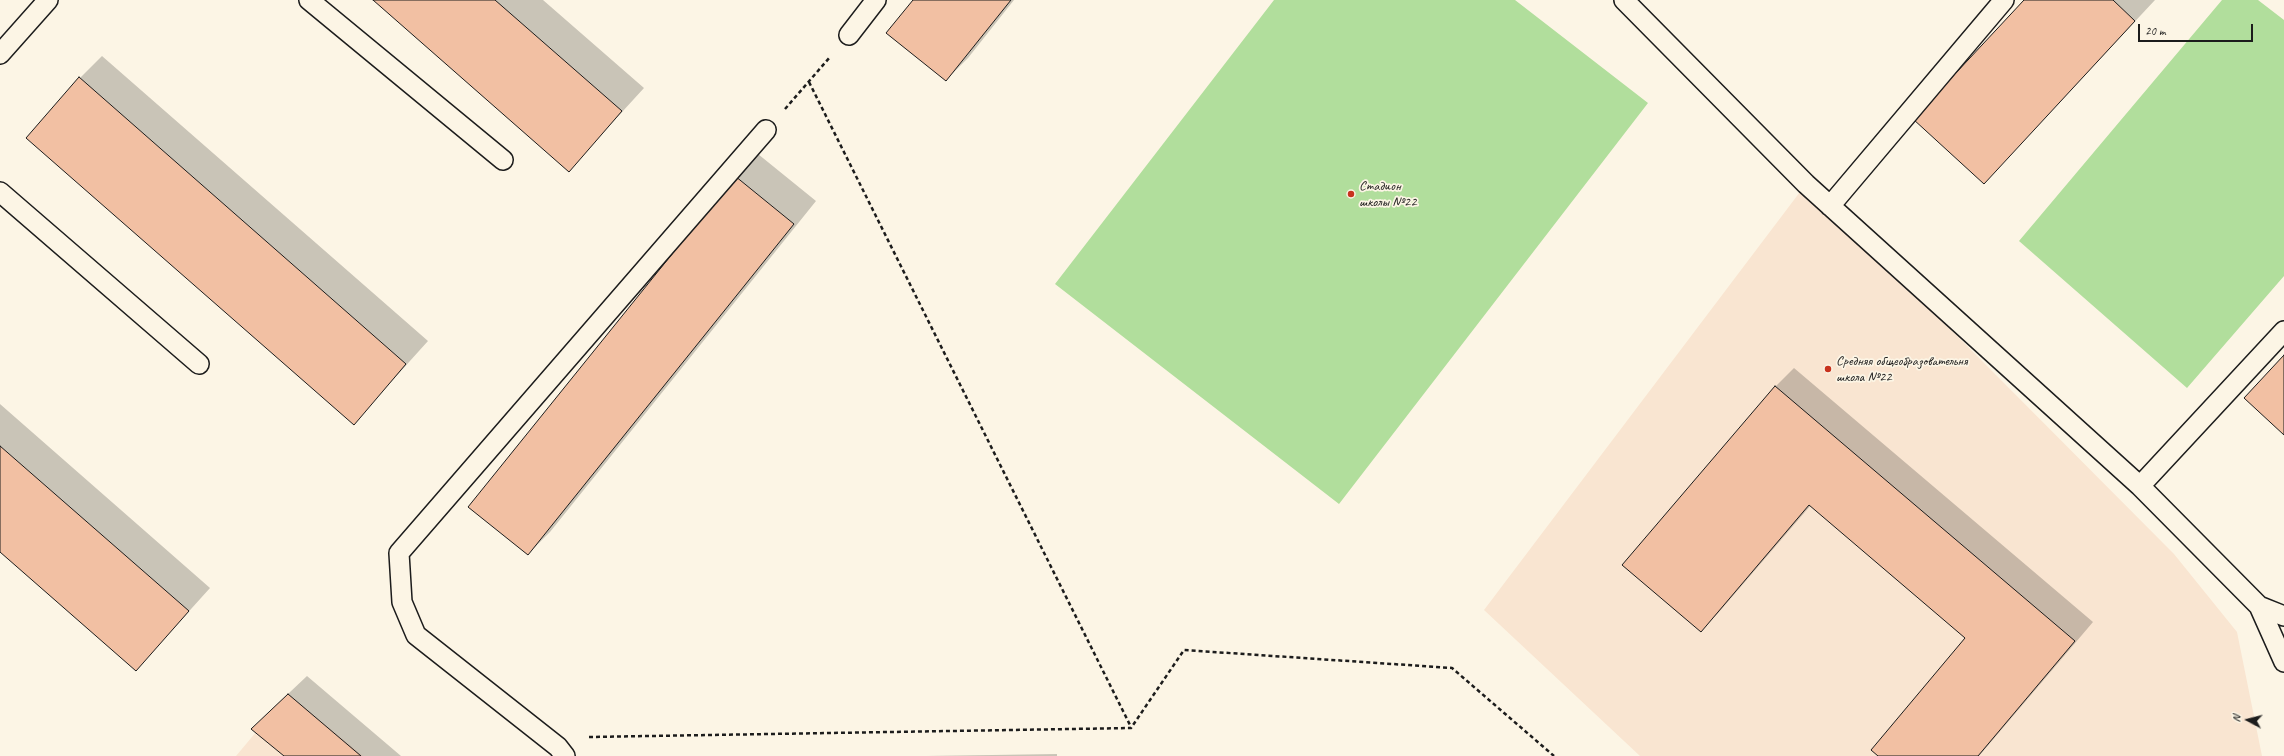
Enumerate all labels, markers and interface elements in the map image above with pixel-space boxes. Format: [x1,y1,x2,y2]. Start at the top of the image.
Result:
scale bar [2140,16,2255,42]
text: 20 m [2145,23,2165,39]
place label: Стадион школы №22 [1359,178,1416,210]
marker: Стадион школы №22 [1346,189,1356,199]
place label: Средняя общеобразовательня школа №22 [1836,353,1967,386]
marker: Средняя общеобразовательня школа №22 [1823,364,1833,374]
north arrow [2228,700,2268,740]
text: N [2229,714,2243,723]

